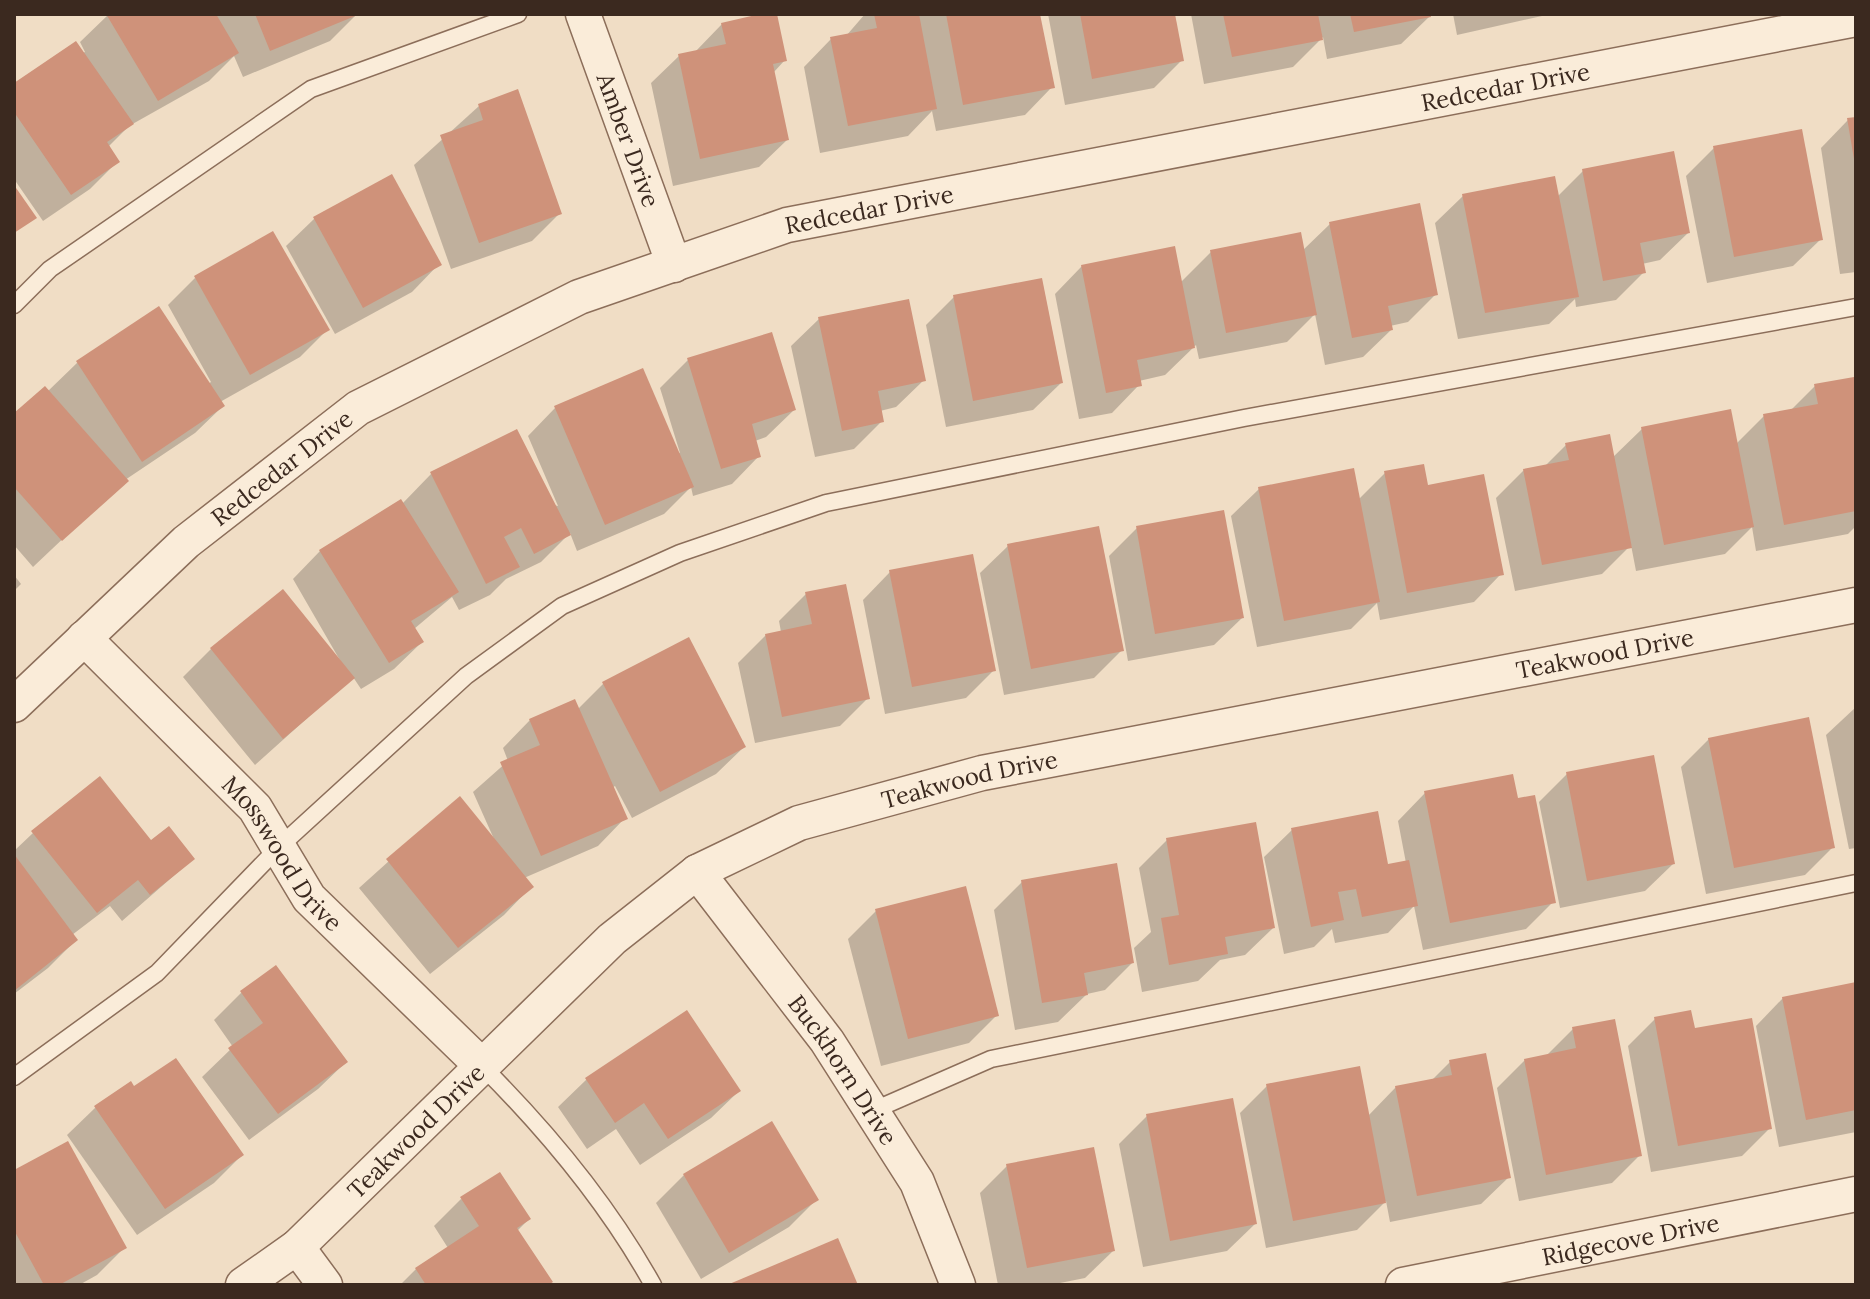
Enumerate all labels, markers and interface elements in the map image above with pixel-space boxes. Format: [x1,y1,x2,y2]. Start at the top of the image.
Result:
street label: Redcedar Drive [1418,55,1592,118]
street label: Amber Drive [590,68,667,211]
street label: Redcedar Drive [782,178,956,241]
street label: Redcedar Drive [204,403,359,532]
street label: Teakwood Drive [1514,621,1696,685]
street label: Teakwood Drive [878,743,1060,815]
street label: Mosswood Drive [216,769,349,938]
street label: Buckhorn Drive [781,988,905,1151]
street label: Teakwood Drive [340,1057,491,1205]
street label: Ridgecove Drive [1539,1206,1722,1272]

